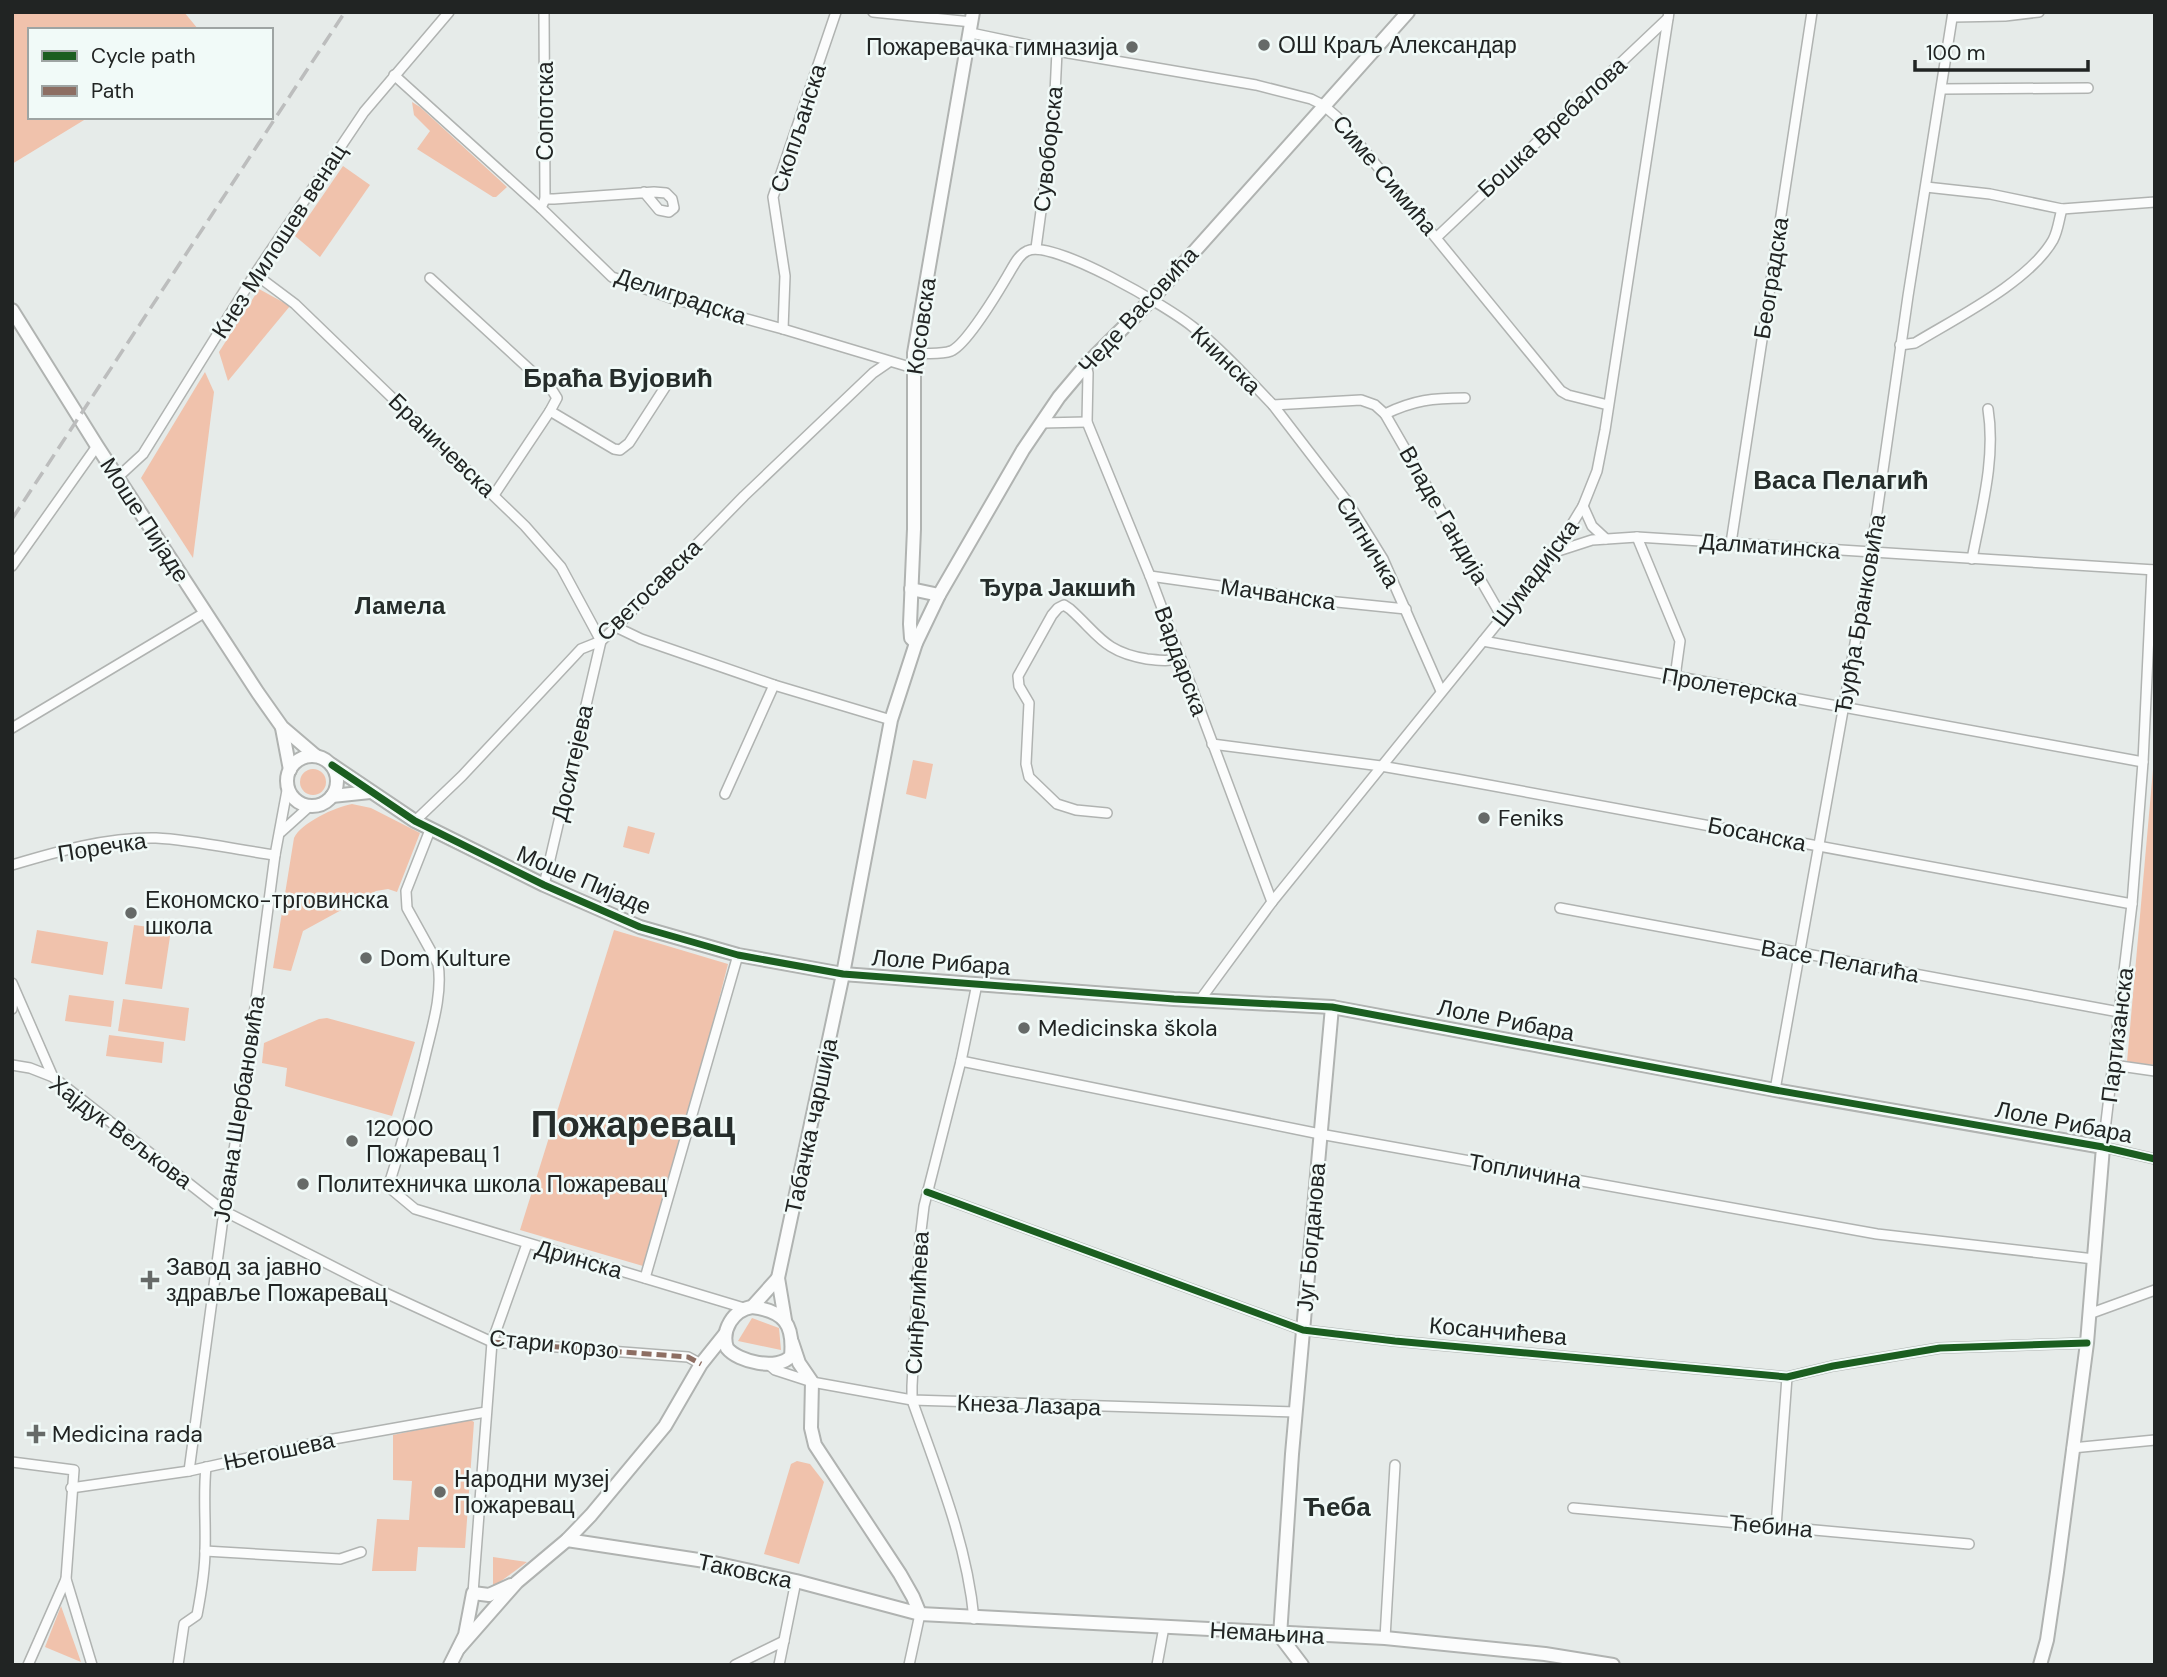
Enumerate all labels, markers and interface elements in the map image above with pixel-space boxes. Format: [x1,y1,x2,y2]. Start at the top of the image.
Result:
legend [28,28,273,119]
scale bar [1915,28,2088,72]
place label: ОШ Краљ Александар [1278,30,1517,60]
place label: Пожаревачка гимназија [866,32,1118,62]
marker: ОШ Краљ Александар [1256,37,1272,53]
marker: Пожаревачка гимназија [1124,39,1140,55]
text: 100 m [1926,39,1986,67]
text: Cycle path [91,42,196,70]
street label: Бошка Вребалова [1471,50,1633,204]
street label: Скопљанска [763,60,833,196]
street label: Сопотска [530,61,560,161]
text: Path [91,77,134,105]
street label: Сувоборска [1026,84,1070,213]
street label: Симе Симића [1326,109,1444,241]
street label: Кнез Милошев венац [205,138,353,344]
street label: Београдска [1747,215,1795,341]
street label: Чеде Васовића [1071,240,1205,380]
street label: Делиградска [612,261,751,331]
street label: Косовска [899,275,943,376]
street label: Книнска [1184,319,1268,401]
district label: Браћа Вујовић [523,361,713,395]
street label: Браничевска [382,386,502,504]
street label: Владе Гандија [1392,441,1496,590]
street label: Моше Пијаде [93,452,197,588]
district label: Васа Пелагић [1753,463,1929,497]
street label: Ситничка [1329,491,1407,593]
street label: Ђурђа Бранковића [1828,511,1892,716]
street label: Шумадијска [1485,513,1585,633]
street label: Далматинска [1699,526,1841,566]
street label: Светосавска [590,532,708,648]
street label: Мачванска [1218,571,1338,617]
district label: Ђура Јакшић [980,572,1136,603]
district label: Ламела [355,590,446,621]
street label: Вардарска [1147,602,1215,720]
street label: Пролетерска [1660,660,1801,714]
street label: Доситејева [544,702,600,824]
place label: Feniks [1498,803,1564,833]
marker: Feniks [1476,810,1492,826]
street label: Босанска [1705,810,1809,858]
street label: Поречка [55,825,149,869]
street label: Моше Пијаде [512,838,656,922]
place label: Економско-трговинска школа [145,885,389,941]
marker: Економско-трговинска школа [123,905,139,921]
street label: Васе Пелагића [1759,932,1922,990]
street label: Лоле Рибара [871,942,1012,982]
place label: Dom Kulture [380,943,511,973]
marker: Dom Kulture [358,950,374,966]
street label: Партизанска [2094,966,2140,1104]
street label: Лоле Рибара [1435,992,1577,1048]
street label: Јована Шербановића [206,993,272,1224]
place label: Medicinska škola [1038,1013,1218,1043]
marker: Medicinska škola [1016,1020,1032,1036]
street label: Табачка чаршија [778,1035,844,1217]
street label: Хајдук Вељкова [44,1069,199,1196]
street label: Лоле Рибара [1993,1094,2135,1150]
district label: Пожаревац [531,1100,736,1148]
place label: 12000 Пожаревац 1 [366,1113,500,1169]
marker: 12000 Пожаревац 1 [344,1133,360,1149]
street label: Топличина [1466,1146,1584,1196]
street label: Југ Богданова [1290,1161,1332,1313]
place label: Политехничка школа Пожаревац [317,1169,667,1199]
marker: Политехничка школа Пожаревац [295,1176,311,1192]
street label: Синђелићева [898,1230,936,1375]
street label: Дринска [532,1232,626,1286]
place label: Завод за јавно здравље Пожаревац [166,1252,388,1308]
marker: Завод за јавно здравље Пожаревац [140,1270,160,1290]
street label: Косанчићева [1428,1310,1568,1352]
street label: Стари корзо [488,1322,620,1366]
street label: Кнеза Лазара [956,1387,1102,1423]
place label: Medicina rada [52,1419,203,1449]
marker: Medicina rada [26,1424,46,1444]
street label: Његошева [221,1425,337,1477]
place label: Народни музеј Пожаревац [454,1464,609,1520]
marker: Народни музеј Пожаревац [432,1484,448,1500]
district label: Ћеба [1303,1490,1371,1524]
street label: Ћебина [1728,1507,1814,1545]
street label: Таковска [695,1546,795,1596]
street label: Немањина [1209,1615,1325,1651]

